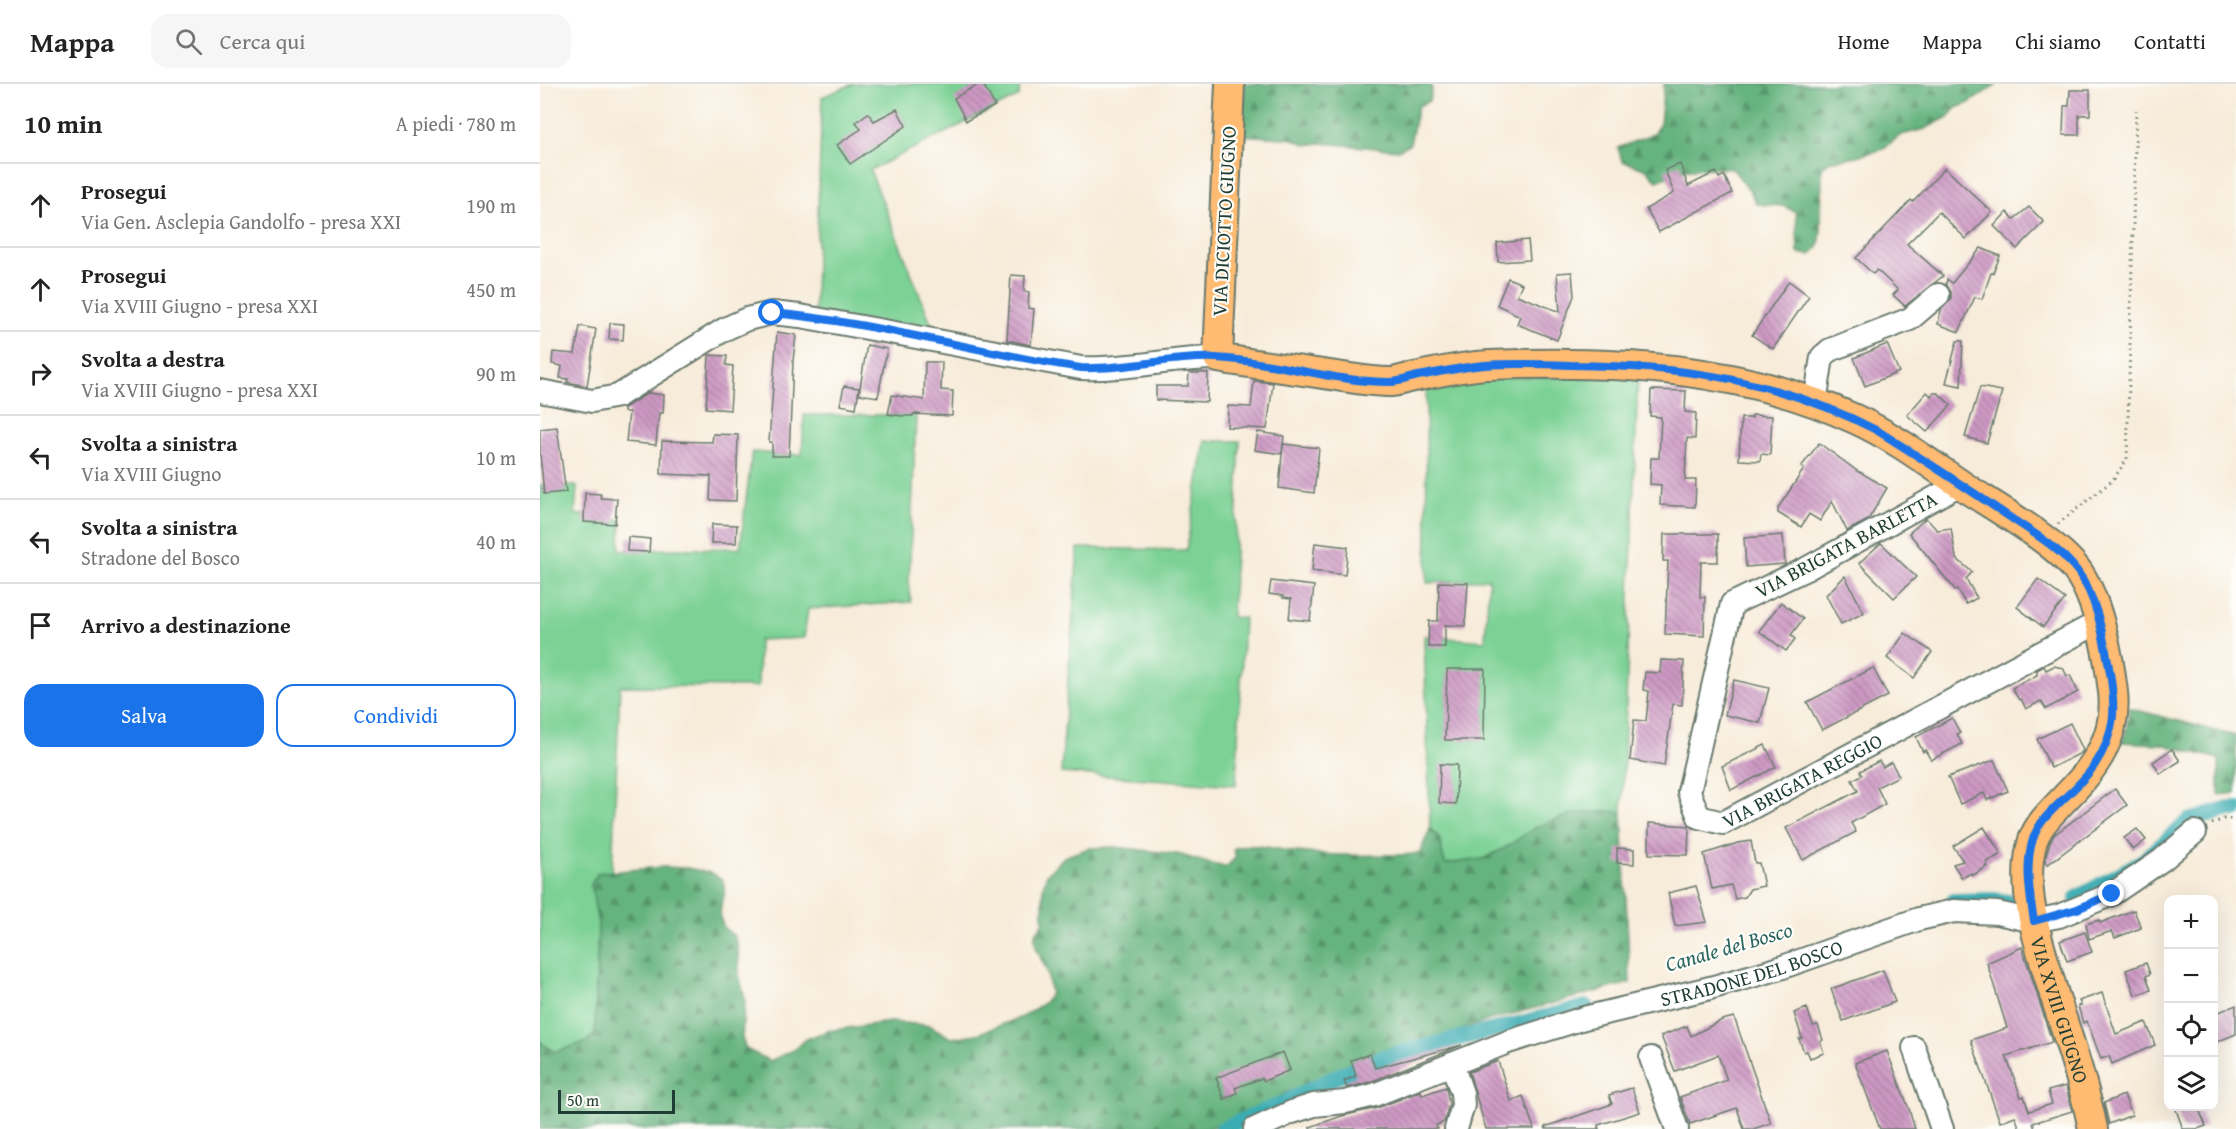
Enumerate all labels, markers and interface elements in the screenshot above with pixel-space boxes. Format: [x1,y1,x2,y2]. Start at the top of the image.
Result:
search box [151,14,571,68]
text: Mappa [30,21,115,62]
icon: search [172,25,205,58]
text: Cerca qui [220,25,305,57]
text: Home [1838,26,1890,57]
text: Mappa [1923,26,1982,57]
text: Chi siamo [2015,26,2101,57]
text: Contatti [2134,26,2206,57]
text: 10 min [24,104,102,143]
text: A piedi · 780 m [396,109,516,138]
street label: VIA DICIOTTO GIUGNO [1204,125,1243,317]
text: Prosegui [81,175,167,207]
icon: ahead [24,189,57,222]
text: 190 m [466,191,516,220]
text: Via Gen. Asclepia Gandolfo - presa XXI [81,207,401,236]
text: Prosegui [81,259,167,291]
icon: ahead [24,273,57,306]
text: 450 m [466,275,516,304]
text: Via XVIII Giugno - presa XXI [81,291,318,320]
route start [758,299,784,325]
text: Svolta a destra [81,343,225,375]
icon: right [24,357,57,390]
text: 90 m [476,359,516,388]
text: Via XVIII Giugno - presa XXI [81,375,318,404]
text: Svolta a sinistra [81,427,238,459]
icon: left [24,441,57,474]
text: 10 m [476,443,516,472]
text: Via XVIII Giugno [81,459,222,488]
street label: VIA BRIGATA BARLETTA [1750,484,1942,605]
text: Svolta a sinistra [81,511,238,543]
icon: left [24,525,57,558]
text: 40 m [476,527,516,556]
text: Stradone del Bosco [81,543,240,572]
icon: arrive [24,609,57,642]
text: Arrivo a destinazione [81,609,291,641]
button: Salva [24,684,264,747]
button: Condividi [276,684,516,747]
street label: VIA BRIGATA REGGIO [1717,726,1887,835]
route end [2098,880,2124,906]
map controls [2164,895,2218,1111]
button: + [2164,895,2218,949]
water label: Canale del Bosco [1662,914,1796,979]
street label: STRADONE DEL BOSCO [1657,932,1847,1013]
street label: VIA XVIII GIUGNO [2024,933,2096,1086]
button: − [2164,949,2218,1003]
button: locate [2164,1003,2218,1057]
button: layers [2164,1057,2218,1111]
scale bar [558,1087,675,1114]
text: 50 m [567,1088,599,1112]

